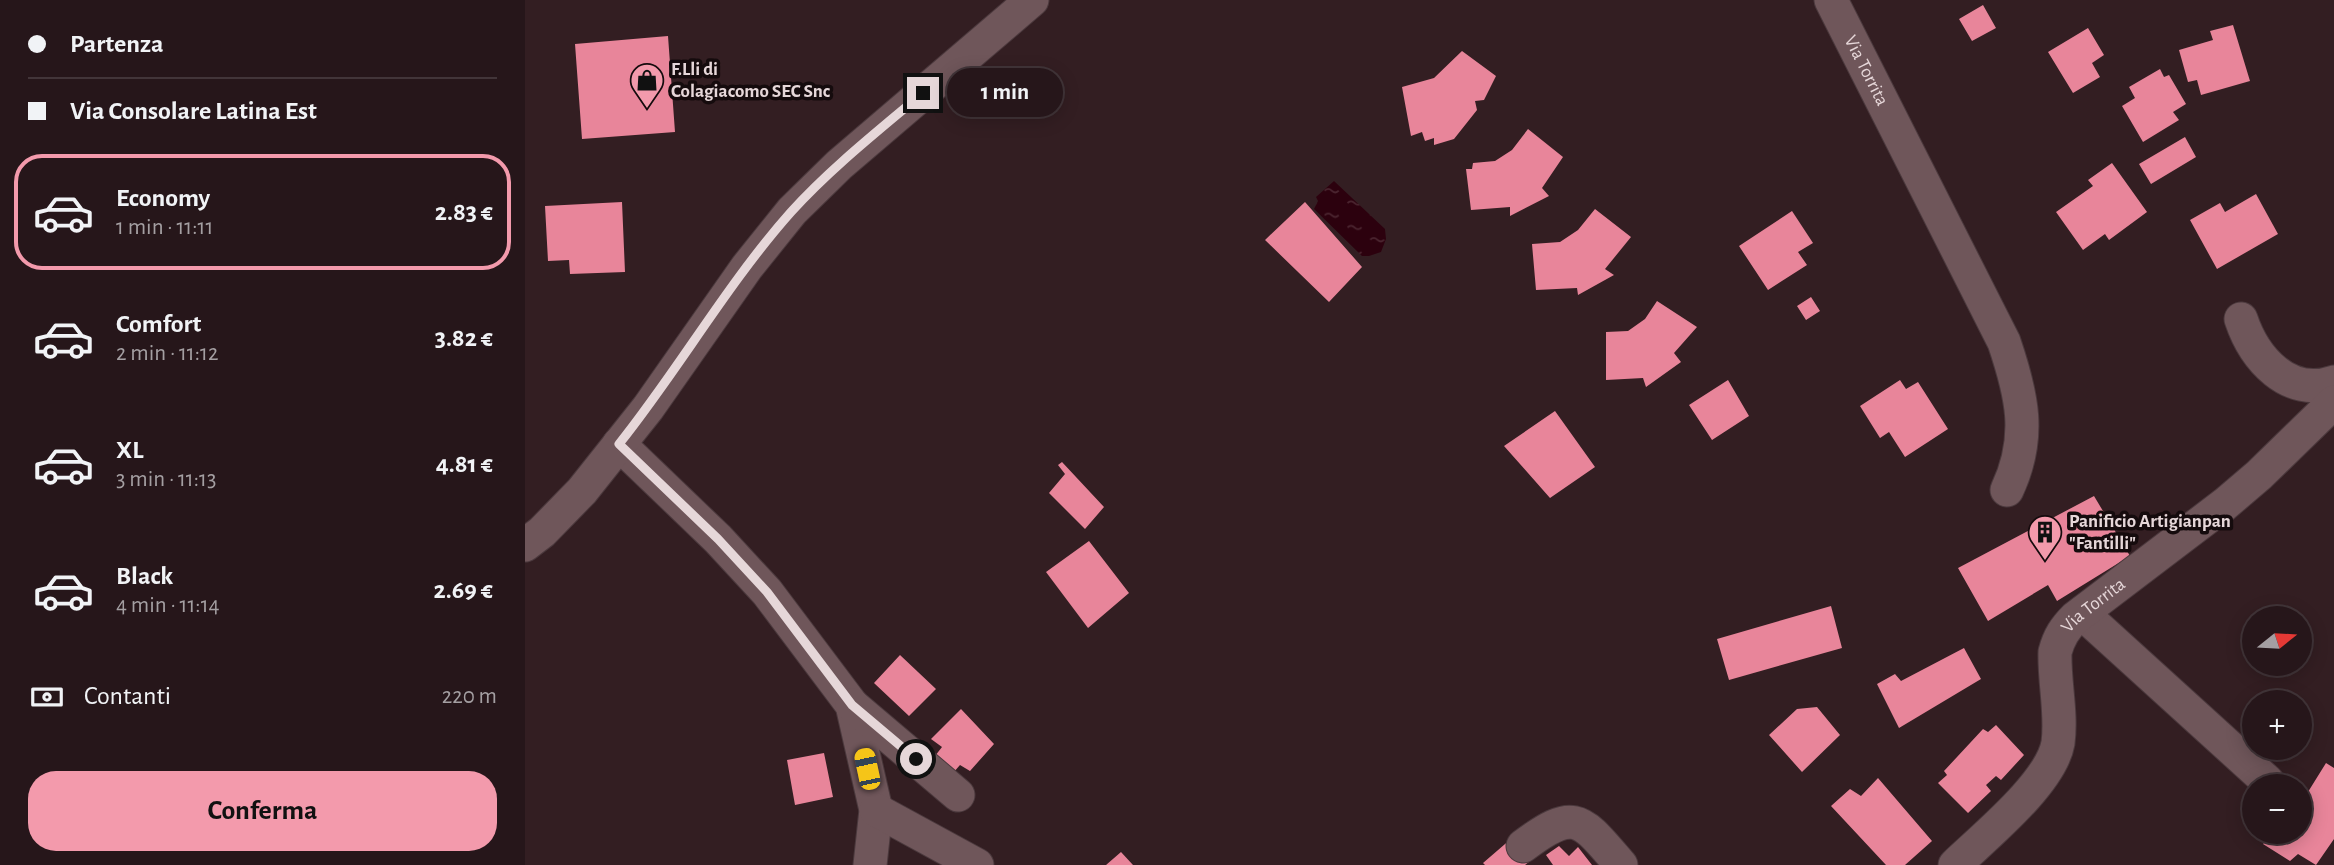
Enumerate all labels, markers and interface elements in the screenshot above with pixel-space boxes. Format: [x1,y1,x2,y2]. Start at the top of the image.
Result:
text: Partenza [70,31,163,57]
street label: Via Torrita [1841,32,1892,109]
place label: F.Lli di Colagiacomo SEC Snc [671,60,831,101]
shop icon: F.Lli di Colagiacomo SEC Snc [628,61,666,110]
callout: 1 min [947,68,1063,118]
route end [907,77,939,109]
text: 1 min [981,81,1029,104]
text: Via Consolare Latina Est [70,98,317,124]
icon: car [32,181,95,244]
text: Economy [116,185,210,211]
text: 2.83 € [435,199,493,225]
text: 1 min · 11:11 [116,216,213,239]
icon: car [32,307,95,370]
text: Comfort [116,311,201,337]
text: 3.82 € [435,325,493,351]
text: 2 min · 11:12 [116,342,218,365]
icon: car [32,433,95,496]
text: XL [116,437,143,463]
text: 4.81 € [436,451,493,477]
text: 3 min · 11:13 [116,468,216,491]
place label: Panificio Artigianpan "Fantilli" [2069,512,2231,553]
building icon: Panificio Artigianpan "Fantilli" [2026,513,2064,562]
icon: car [32,559,95,622]
text: Black [116,563,173,589]
street label: Via Torrita [2057,574,2129,636]
text: 2.69 € [434,577,493,603]
text: 4 min · 11:14 [116,594,220,617]
north arrow [2242,606,2312,676]
map controls [2242,606,2312,844]
icon: cash [28,678,66,716]
text: Contanti [84,683,171,709]
text: 220 m [442,685,497,708]
button: + [2242,690,2312,760]
route start [900,743,932,775]
car [853,746,882,792]
button: Conferma [28,771,497,851]
button: − [2242,774,2312,844]

